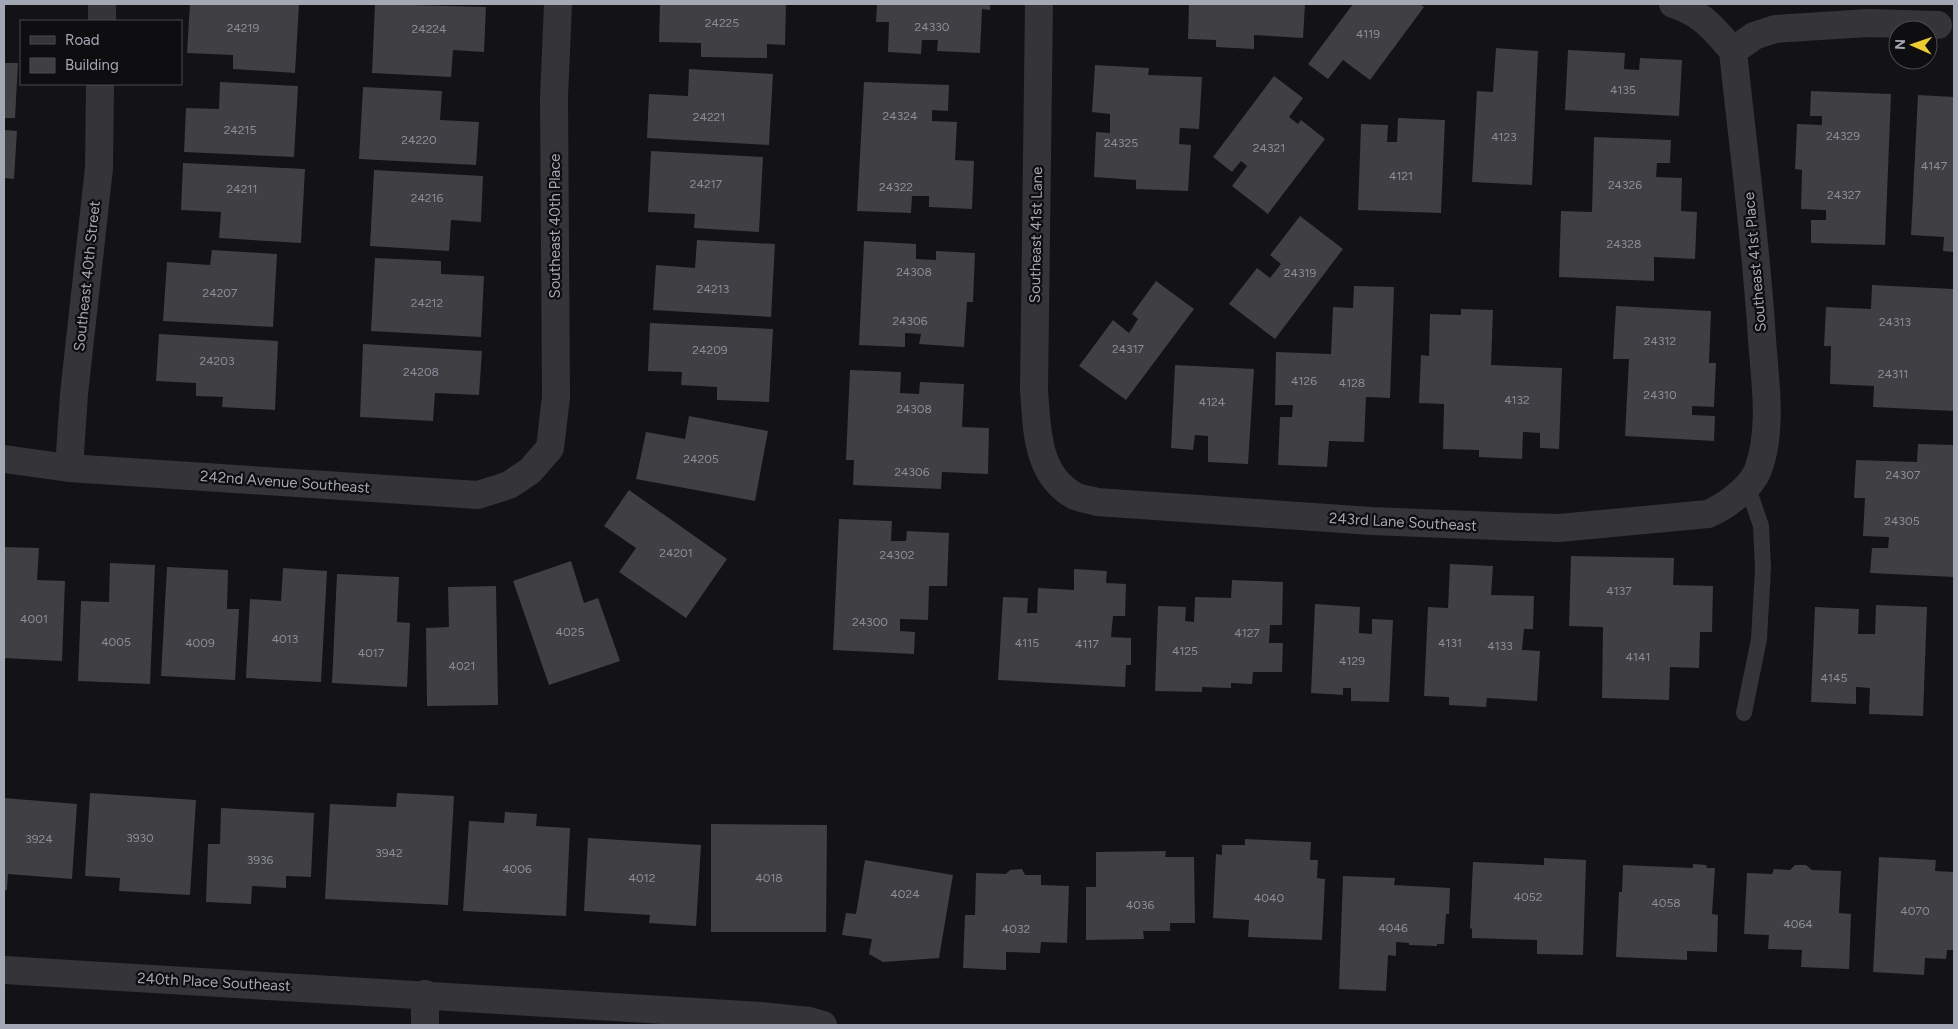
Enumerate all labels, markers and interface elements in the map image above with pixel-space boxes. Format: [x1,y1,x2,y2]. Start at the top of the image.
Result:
house number: 24225 [705,16,739,30]
legend [20,20,182,85]
house number: 24330 [915,20,950,34]
north arrow [1888,20,1938,70]
house number: 24219 [227,21,260,35]
house number: 24224 [411,22,447,36]
house number: 4119 [1356,27,1380,41]
text: Road [65,31,100,49]
text: N [1892,39,1909,50]
text: Building [65,56,119,74]
house number: 4135 [1610,83,1636,97]
house number: 24324 [883,109,918,123]
house number: 24221 [693,110,725,124]
house number: 24215 [224,123,256,137]
house number: 24329 [1826,129,1860,143]
house number: 4123 [1491,130,1517,144]
house number: 24220 [401,133,437,147]
house number: 24325 [1104,136,1138,150]
house number: 24321 [1253,141,1285,155]
street label: Southeast 40th Place [546,153,564,299]
house number: 4147 [1921,159,1948,173]
street label: Southeast 41st Lane [1026,167,1046,303]
house number: 4121 [1389,169,1413,183]
house number: 24217 [690,177,723,191]
house number: 24326 [1608,178,1642,192]
house number: 24322 [879,180,913,194]
house number: 24211 [227,182,257,196]
house number: 24327 [1827,188,1861,202]
house number: 24216 [411,191,444,205]
street label: Southeast 41st Place [1740,191,1770,333]
street label: Southeast 40th Street [70,200,104,352]
house number: 24328 [1607,237,1641,251]
house number: 24308 [896,265,932,279]
house number: 24319 [1284,266,1316,280]
house number: 24213 [697,282,729,296]
house number: 24207 [202,286,238,300]
house number: 24212 [411,296,443,310]
house number: 24306 [892,314,928,328]
house number: 24313 [1879,315,1911,329]
house number: 24312 [1644,334,1676,348]
house number: 24317 [1112,342,1145,356]
house number: 24209 [692,343,728,357]
house number: 24203 [199,354,235,368]
house number: 24208 [403,365,439,379]
house number: 24311 [1878,367,1908,381]
house number: 4126 [1291,374,1317,388]
house number: 4128 [1339,376,1365,390]
house number: 24310 [1643,388,1677,402]
house number: 4132 [1504,393,1530,407]
house number: 4124 [1199,395,1226,409]
house number: 24308 [896,402,932,416]
house number: 24205 [683,452,719,466]
house number: 24306 [894,465,930,479]
street label: 242nd Avenue Southeast [199,467,371,497]
house number: 24307 [1886,468,1921,482]
street label: 243rd Lane Southeast [1329,509,1478,535]
house number: 24305 [1884,514,1920,528]
house number: 24201 [659,546,693,560]
house number: 24302 [879,548,915,562]
house number: 4137 [1606,584,1632,598]
house number: 4001 [20,612,48,626]
house number: 24300 [852,615,888,629]
house number: 4025 [556,625,584,639]
house number: 4127 [1234,626,1260,640]
house number: 4013 [272,632,298,646]
house number: 4005 [101,635,131,649]
house number: 4009 [185,636,215,650]
house number: 4115 [1015,636,1039,650]
house number: 4131 [1438,636,1462,650]
house number: 4117 [1075,637,1099,651]
house number: 4133 [1487,639,1513,653]
house number: 4125 [1172,644,1198,658]
house number: 4017 [358,646,385,660]
house number: 4141 [1626,650,1650,664]
house number: 4129 [1339,654,1365,668]
house number: 4021 [449,659,475,673]
house number: 4145 [1821,671,1847,685]
house number: 3930 [126,831,154,845]
house number: 3924 [25,832,53,846]
house number: 3942 [375,846,403,860]
house number: 3936 [247,853,274,867]
house number: 4006 [502,862,532,876]
house number: 4012 [629,871,655,885]
house number: 4018 [755,871,783,885]
house number: 4024 [890,887,920,901]
house number: 4052 [1514,890,1542,904]
house number: 4040 [1254,891,1284,905]
house number: 4058 [1651,896,1681,910]
house number: 4036 [1126,898,1154,912]
house number: 4070 [1900,904,1930,918]
house number: 4064 [1783,917,1813,931]
house number: 4046 [1378,921,1408,935]
house number: 4032 [1002,922,1030,936]
street label: 240th Place Southeast [137,969,291,995]

